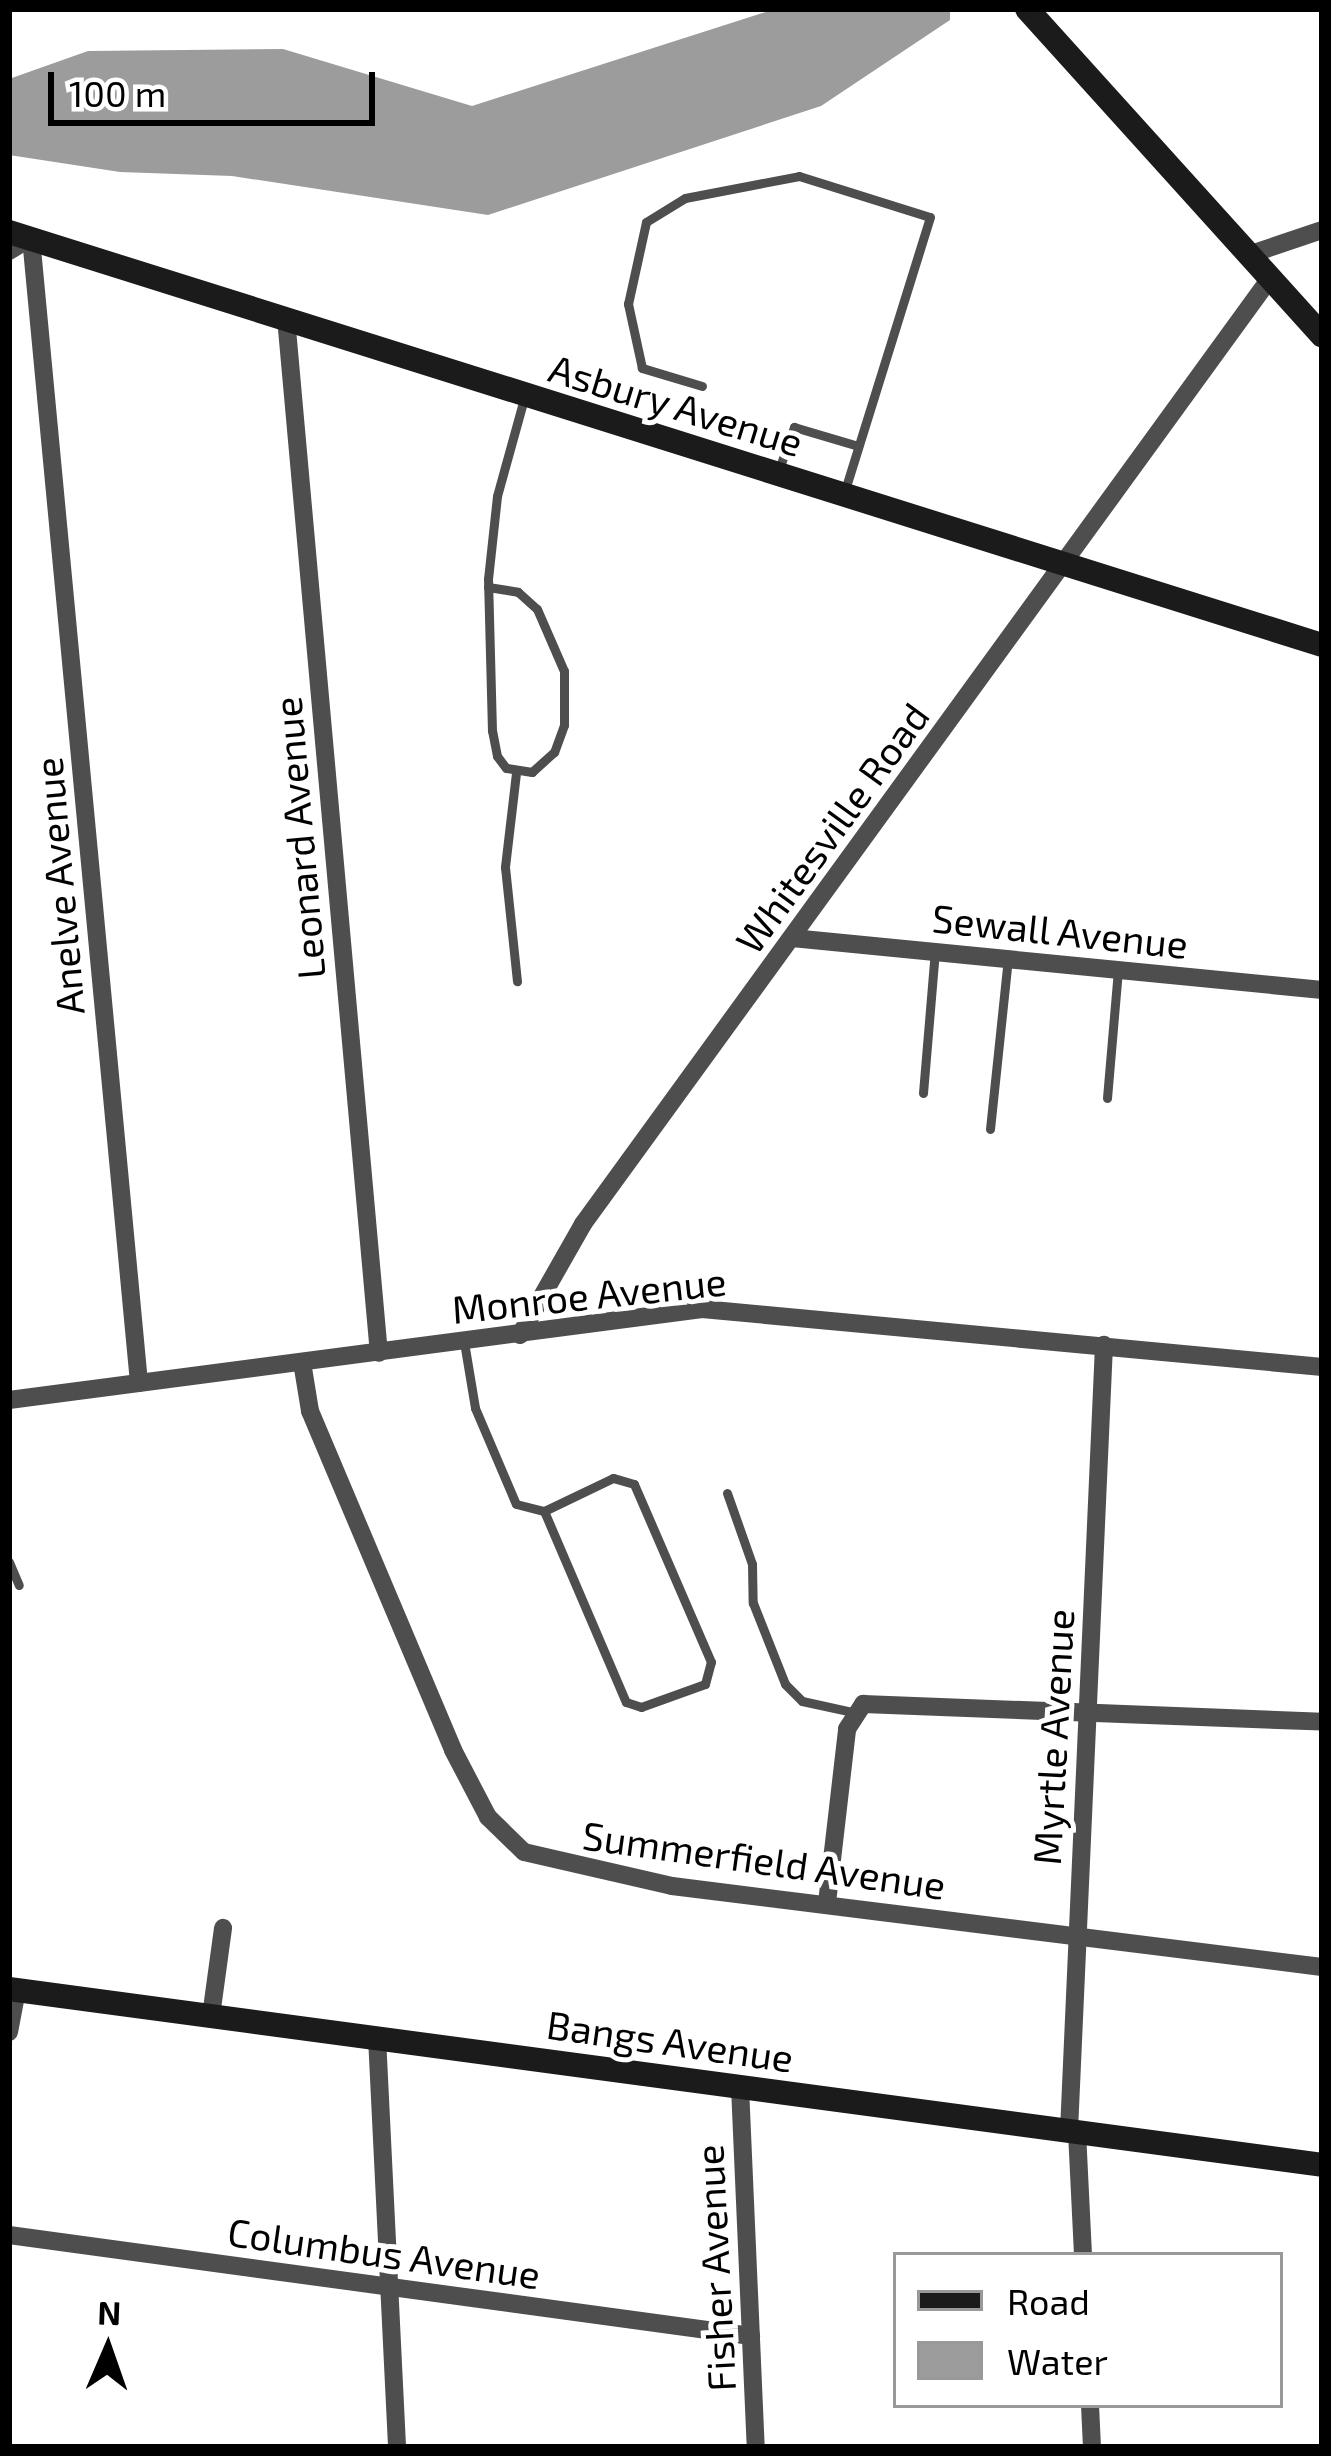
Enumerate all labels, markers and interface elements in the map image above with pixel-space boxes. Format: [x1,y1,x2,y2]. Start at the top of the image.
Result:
scale bar [54,48,381,122]
text: 100 m [69,71,166,114]
street label: Asbury Avenue [543,344,809,466]
street label: Leonard Avenue [263,694,335,982]
street label: Whitesville Road [726,694,938,962]
street label: Anelve Avenue [24,755,94,1017]
street label: Sewall Avenue [929,894,1191,968]
street label: Monroe Avenue [449,1257,729,1333]
street label: Myrtle Avenue [1023,1607,1083,1867]
street label: Summerfield Avenue [579,1811,949,1909]
street label: Bangs Avenue [543,2000,797,2082]
street label: Fisher Avenue [685,2142,745,2394]
street label: Columbus Avenue [224,2208,544,2298]
legend [893,2252,1283,2408]
text: Road [1007,2279,1090,2322]
north arrow [48,2288,168,2408]
text: N [97,2292,122,2332]
text: Water [1007,2339,1108,2382]

